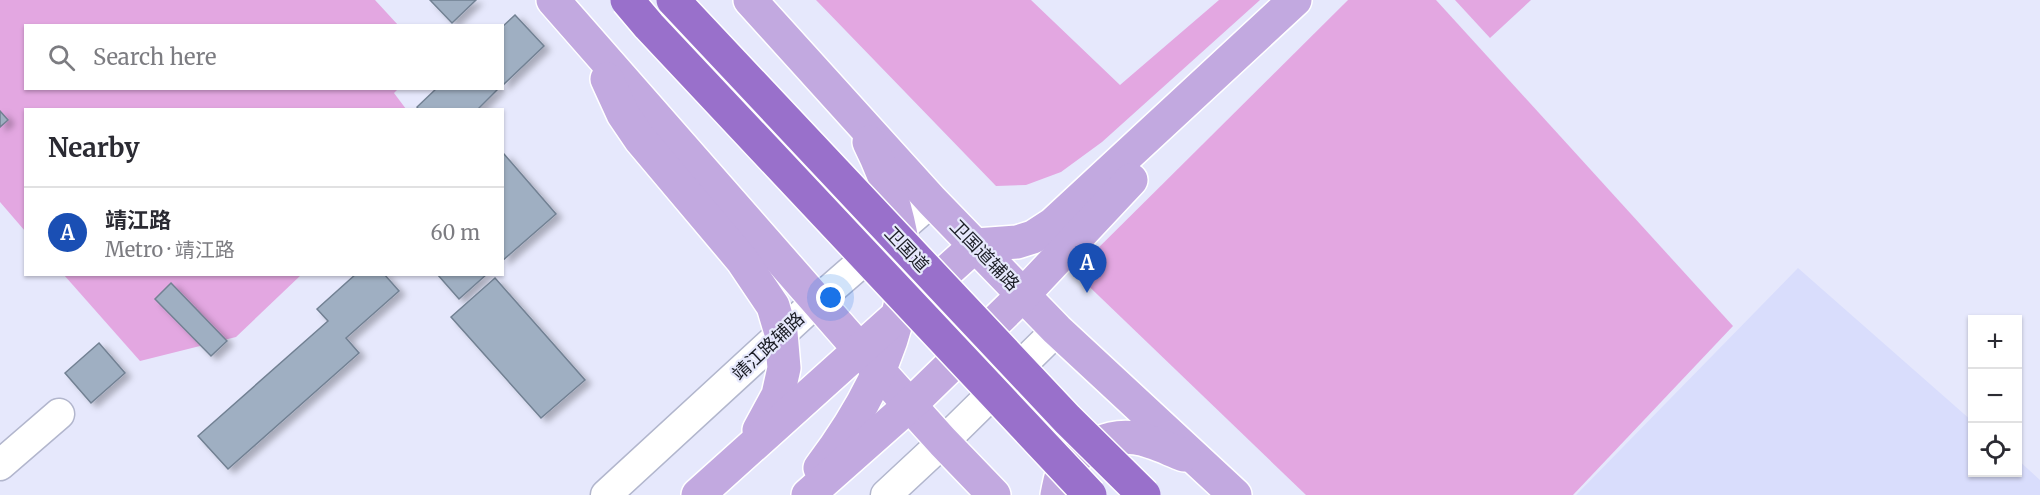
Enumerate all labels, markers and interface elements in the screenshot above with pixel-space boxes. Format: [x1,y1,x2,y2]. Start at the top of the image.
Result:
search box [24,24,504,90]
icon: search [45,41,78,74]
text: Search here [93,43,216,71]
text: Nearby [48,131,140,164]
text: 靖江路 [105,206,171,234]
street label: 卫国道辅路 [945,215,1025,295]
text: A [60,220,75,245]
text: 60 m [430,220,480,245]
street label: 卫国道 [880,221,934,277]
text: Metro · 靖江路 [105,237,235,262]
pin: A [1068,244,1106,293]
your location [816,283,845,312]
street label: 靖江路辅路 [727,307,809,385]
map controls [1968,315,2022,477]
button: + [1968,315,2022,369]
button: − [1968,369,2022,423]
button: locate [1968,423,2022,477]

